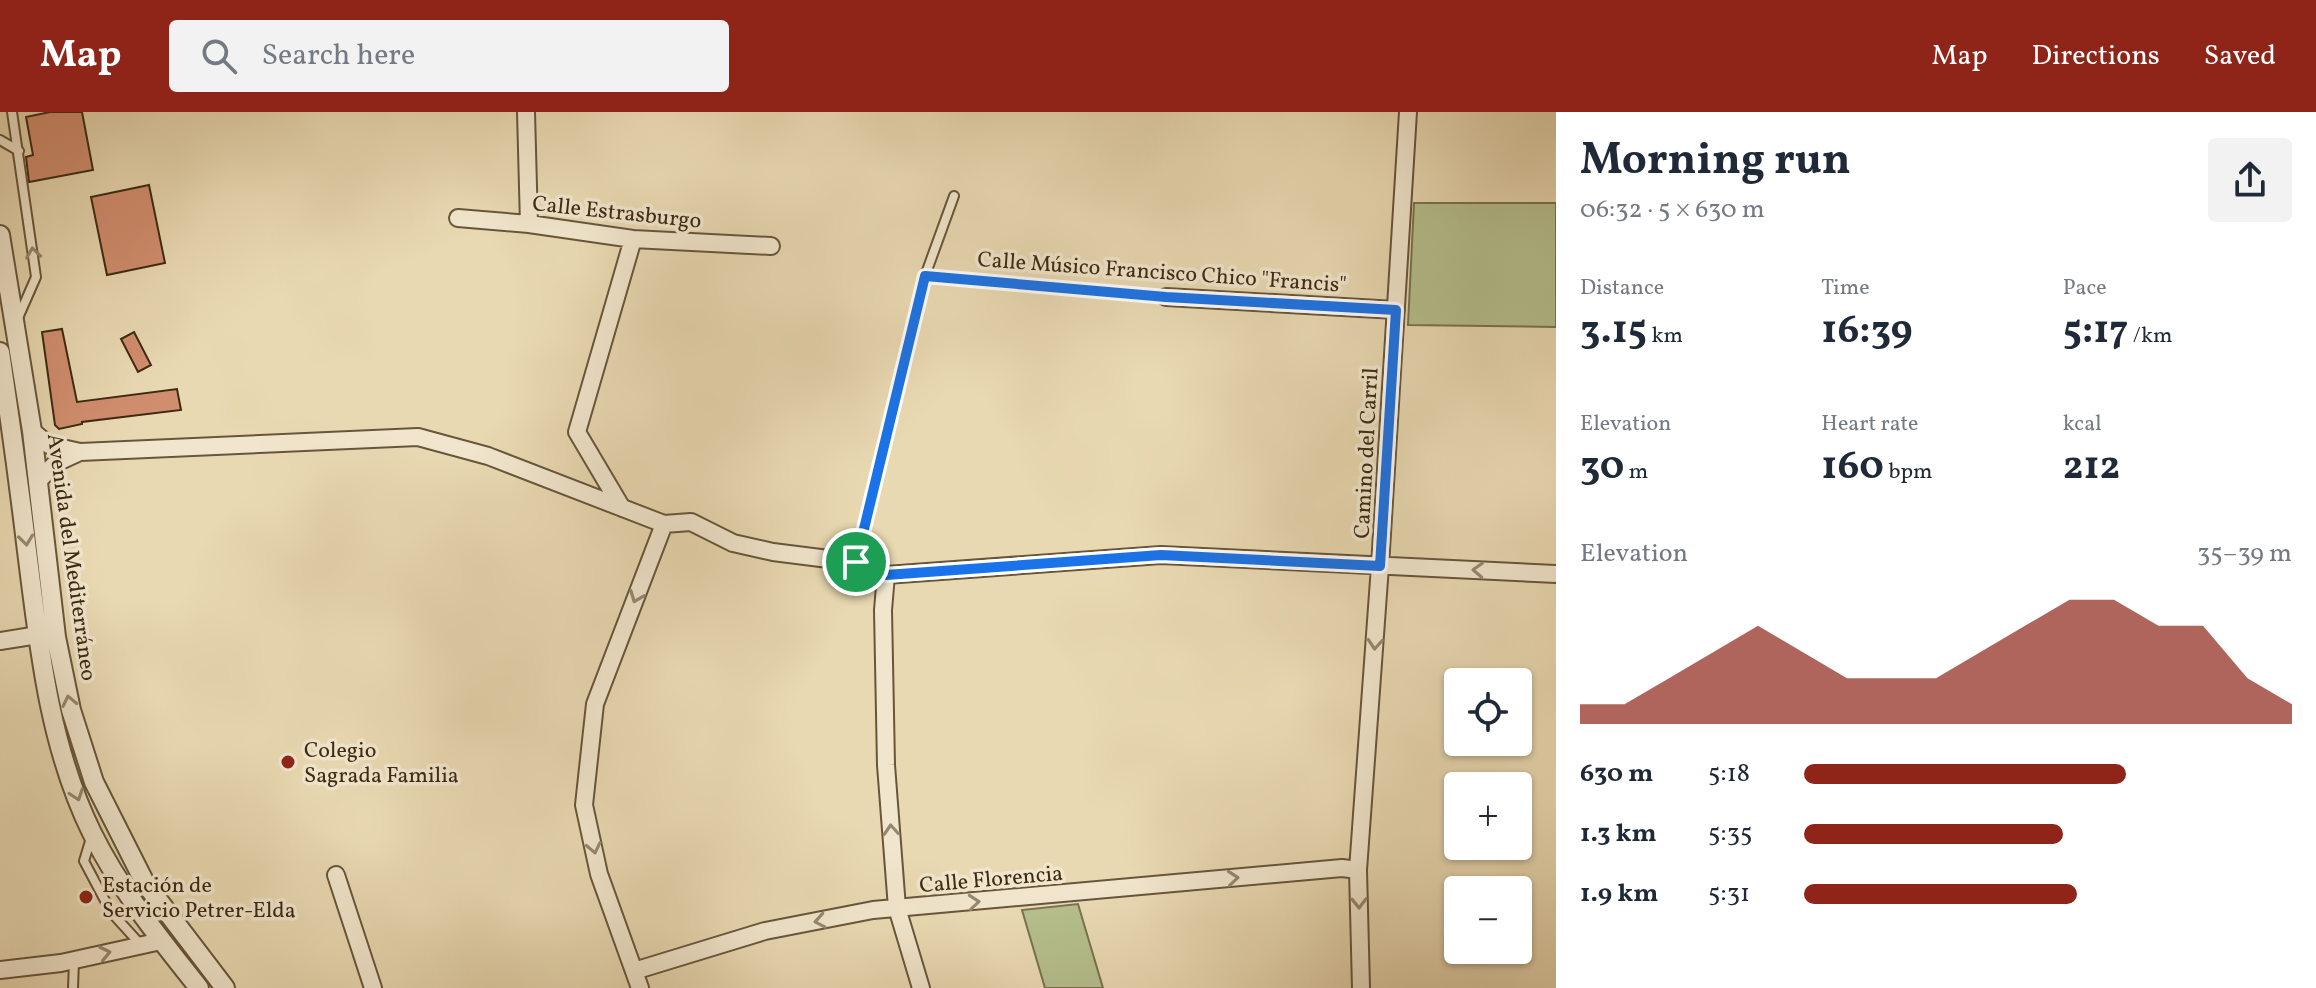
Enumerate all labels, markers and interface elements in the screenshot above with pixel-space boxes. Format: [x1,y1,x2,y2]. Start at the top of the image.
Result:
search box [169,20,729,92]
text: Map [40,30,121,83]
icon: search [197,34,241,78]
text: Search here [261,35,415,77]
text: Map [1932,37,1988,76]
text: Directions [2032,37,2160,76]
text: Saved [2204,37,2276,76]
text: Morning run [1580,131,1851,192]
button: share [2208,138,2292,222]
street label: Calle Estrasburgo [531,189,703,238]
text: 06:32 · 5 × 630 m [1580,192,1765,228]
street label: Calle Músico Francisco Chico "Francis" [976,245,1347,302]
one-way arrow [25,246,42,260]
text: Distance [1580,273,1664,304]
text: Time [1821,273,1870,304]
text: Pace [2063,273,2107,304]
text: 3.15 [1580,304,1647,360]
text: 16:39 [1821,304,1913,360]
text: 5:17 [2063,304,2128,360]
text: km [1647,321,1683,352]
text: /km [2128,321,2172,352]
street label: Camino del Carril [1348,367,1387,540]
text: Elevation [1580,409,1671,440]
text: Heart rate [1821,409,1918,440]
text: kcal [2063,409,2102,440]
street label: Avenida del Mediterráneo [38,432,103,683]
text: 30 [1580,440,1624,496]
text: 160 [1821,440,1884,496]
text: 212 [2063,440,2120,496]
text: m [1624,457,1648,488]
text: bpm [1884,457,1933,488]
pin [822,528,890,596]
one-way arrow [18,534,35,547]
text: Elevation [1580,536,1688,572]
text: 35–39 m [2197,536,2292,572]
icon: arrive [834,540,878,584]
one-way arrow [1471,562,1484,579]
one-way arrow [629,589,646,603]
one-way arrow [1367,638,1384,651]
map controls [1444,668,1532,964]
button: locate [1444,668,1532,756]
one-way arrow [61,695,78,709]
place label: Colegio Sagrada Familia [304,736,459,792]
marker: Colegio Sagrada Familia [279,753,297,771]
text: 630 m [1580,756,1653,792]
text: 5:18 [1708,756,1750,792]
button: + [1444,772,1532,860]
one-way arrow [67,787,84,801]
text: 1.3 km [1580,816,1657,852]
text: 5:35 [1708,816,1753,852]
one-way arrow [883,823,900,836]
one-way arrow [584,841,601,855]
street label: Calle Florencia [918,859,1064,902]
one-way arrow [1227,870,1240,887]
place label: Estación de Servicio Petrer-Elda [102,871,296,927]
button: − [1444,876,1532,964]
text: 1.9 km [1580,876,1658,912]
text: 5:31 [1708,876,1750,912]
marker: Estación de Servicio Petrer-Elda [77,888,95,906]
one-way arrow [968,893,981,910]
one-way arrow [1350,897,1367,910]
one-way arrow [813,912,827,929]
one-way arrow [97,945,111,962]

